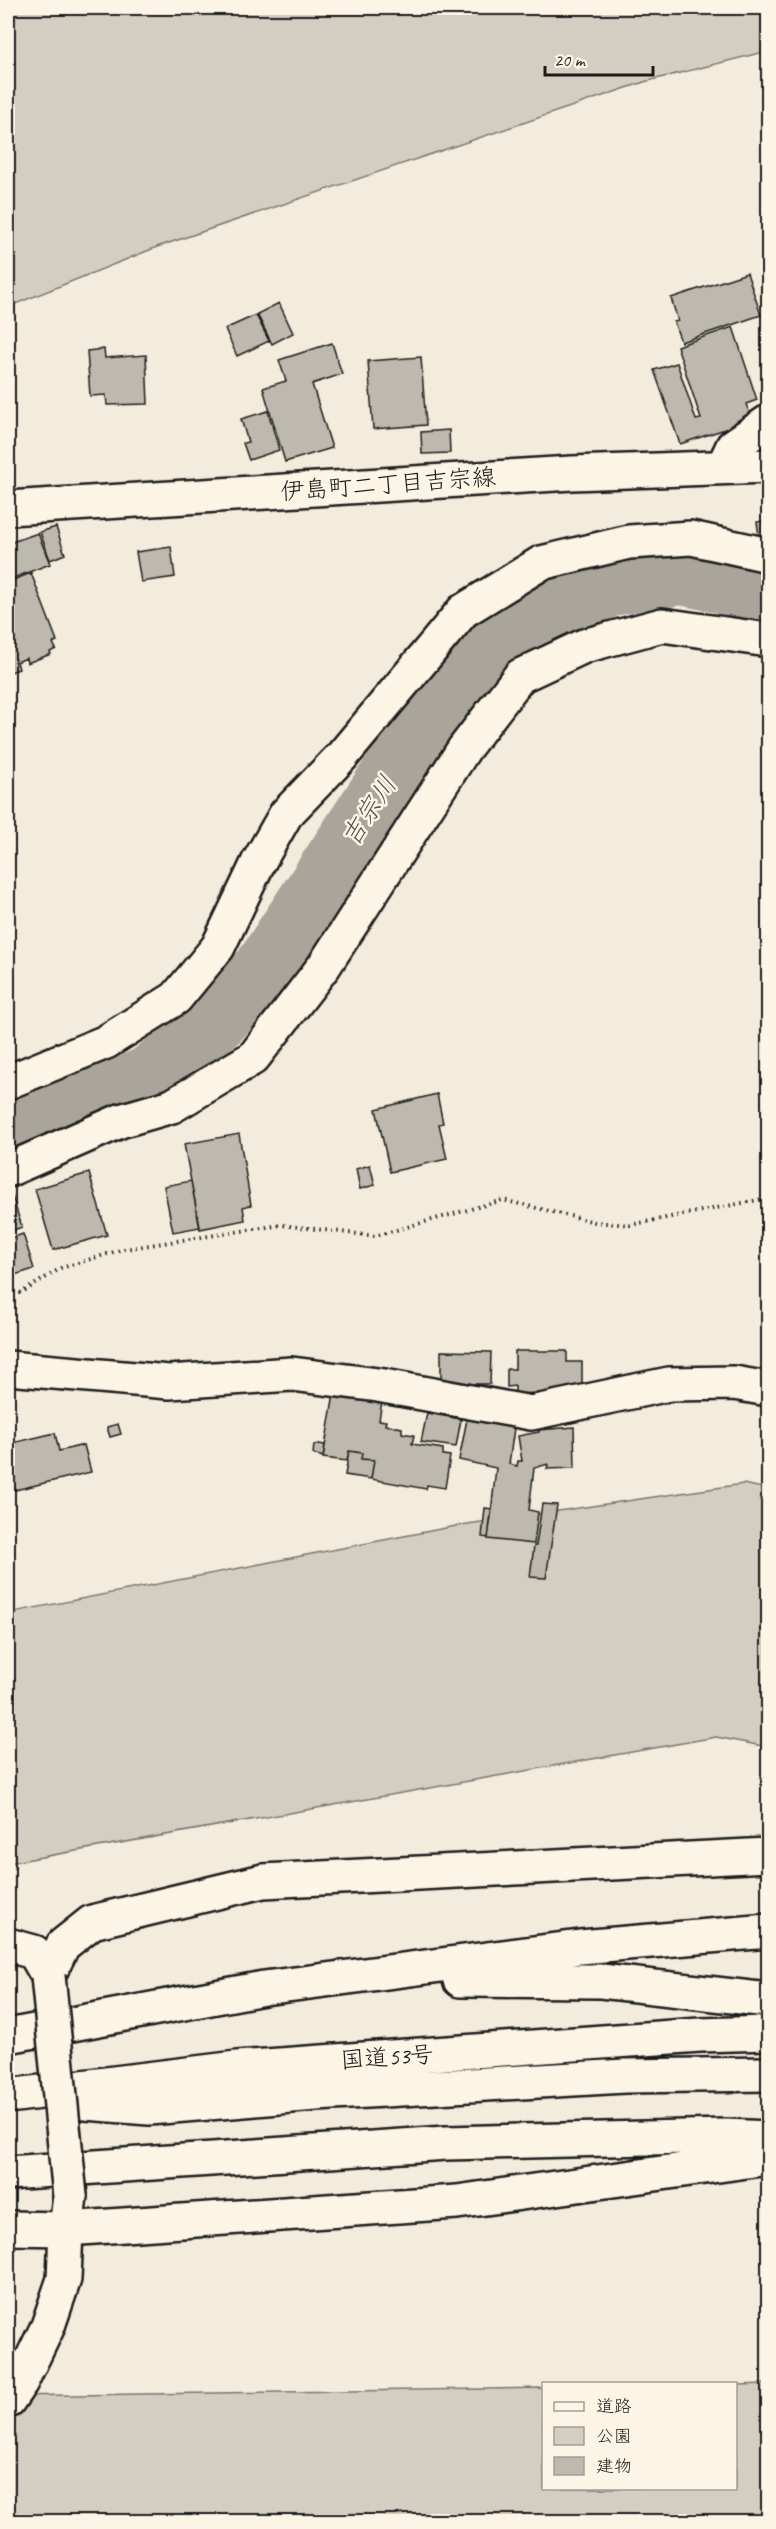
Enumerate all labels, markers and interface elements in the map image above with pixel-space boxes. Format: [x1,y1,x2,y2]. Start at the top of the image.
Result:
scale bar [545,39,653,77]
text: 20 m [554,49,587,71]
street label: 伊島町二丁目吉宗線 [279,462,497,506]
water label: 吉宗川 [334,769,404,853]
street label: 国道53号 [339,2039,435,2075]
legend [542,2382,737,2490]
text: 道路 [596,2395,632,2417]
text: 公園 [596,2425,632,2447]
text: 建物 [596,2455,632,2477]

